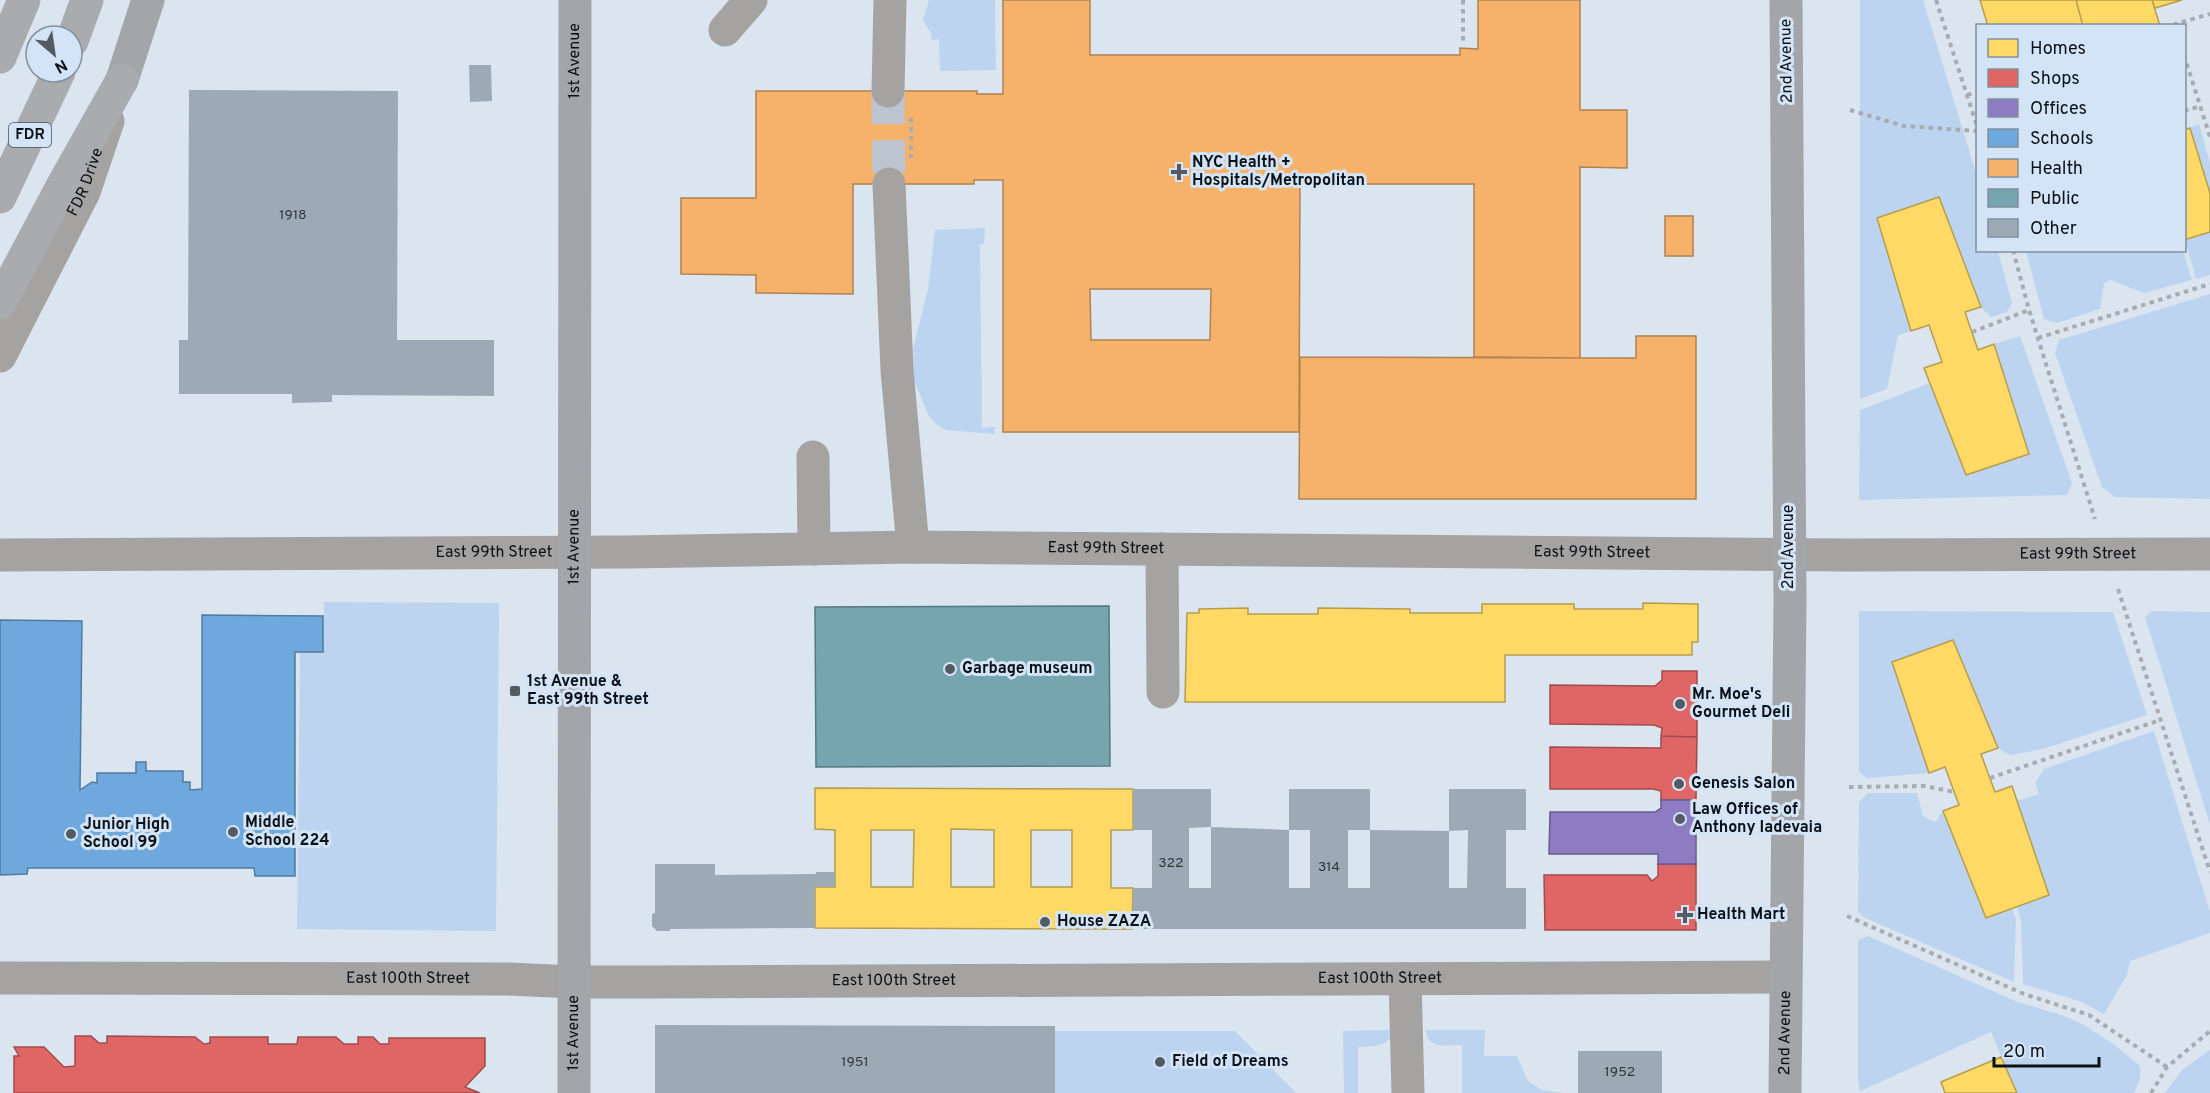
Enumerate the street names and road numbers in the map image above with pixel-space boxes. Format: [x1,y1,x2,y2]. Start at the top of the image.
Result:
street label: 2nd Avenue [1776,19,1798,103]
street label: 1st Avenue [565,23,585,99]
road number: FDR [9,123,51,147]
street label: FDR Drive [63,145,108,220]
street label: 2nd Avenue [1779,505,1799,589]
street label: 1st Avenue [564,509,585,585]
street label: East 99th Street [1047,538,1164,559]
street label: East 99th Street [436,542,552,563]
street label: East 99th Street [1533,542,1650,563]
street label: East 99th Street [2019,544,2136,565]
street label: East 100th Street [346,969,470,989]
street label: East 100th Street [1318,969,1442,989]
street label: East 100th Street [832,971,956,991]
street label: 2nd Avenue [1775,991,1796,1075]
street label: 1st Avenue [564,995,584,1071]

